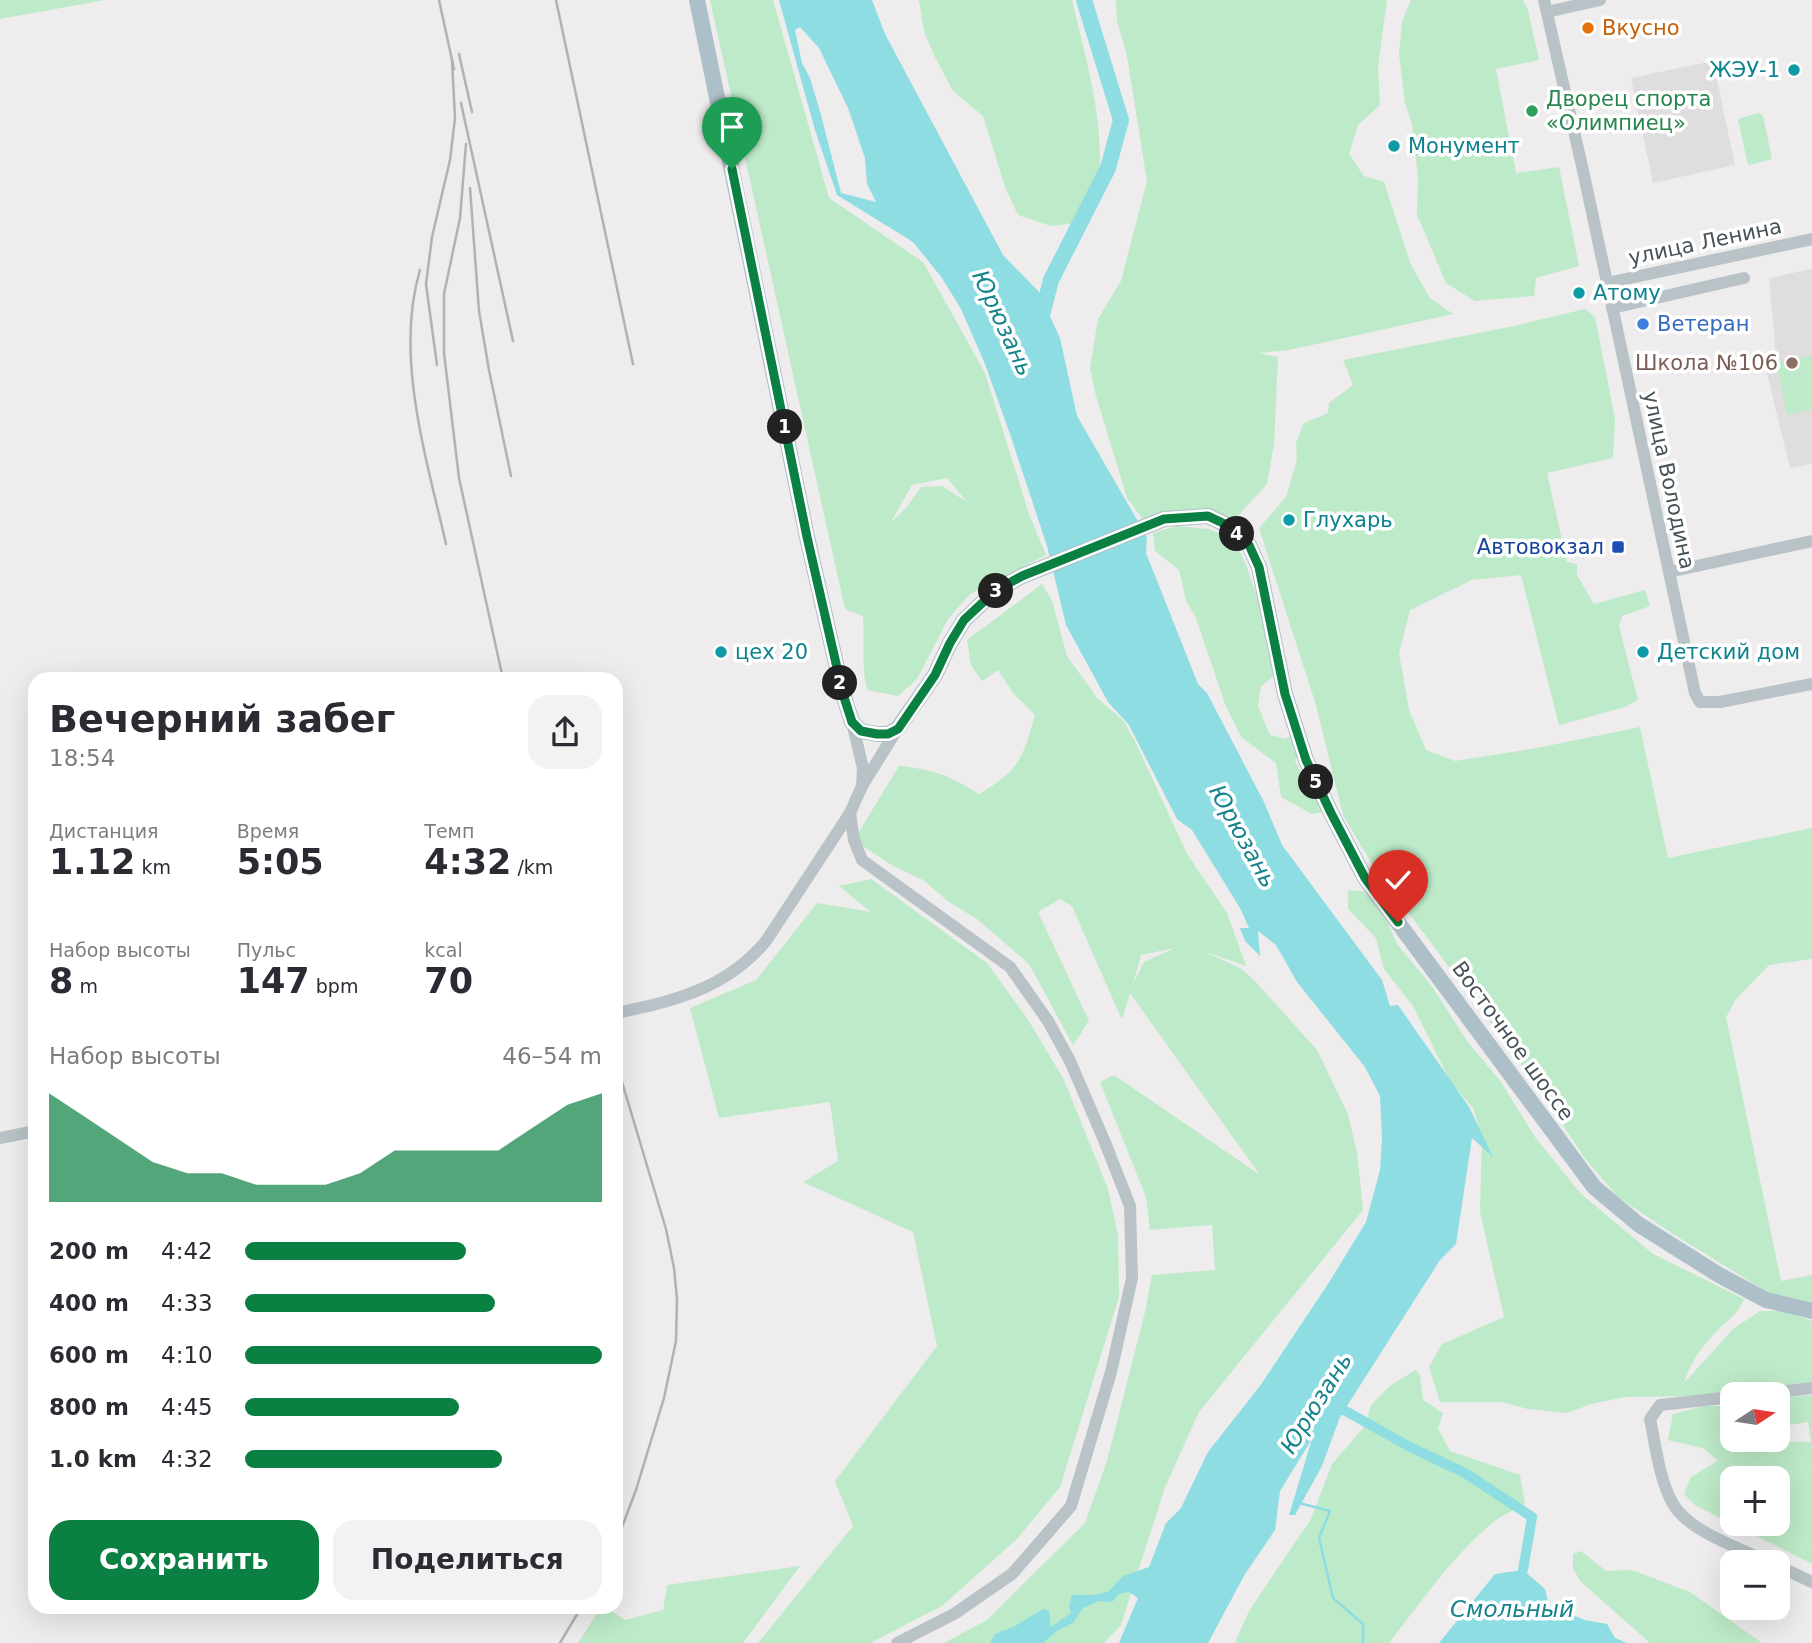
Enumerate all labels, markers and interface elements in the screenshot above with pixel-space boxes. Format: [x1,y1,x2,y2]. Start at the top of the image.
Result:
place label: Вкусно [1602,16,1680,40]
marker: Вкусно [1580,20,1596,36]
place label: ЖЭУ-1 [1709,58,1780,82]
marker: ЖЭУ-1 [1786,62,1802,78]
place label: Дворец спорта «Олимпиец» [1546,87,1711,135]
pin [702,97,762,169]
marker: Дворец спорта «Олимпиец» [1524,103,1540,119]
icon: arrive [713,108,751,146]
place label: Монумент [1408,134,1520,158]
marker: Монумент [1386,138,1402,154]
street label: улица Ленина [1626,214,1784,270]
water label: Юрюзань [967,266,1039,380]
place label: Атому [1593,281,1661,305]
marker: Атому [1571,285,1587,301]
place label: Ветеран [1657,312,1749,336]
marker: Ветеран [1635,316,1651,332]
place label: Школа №106 [1635,351,1778,375]
marker: Школа №106 [1784,355,1800,371]
street label: улица Володина [1638,389,1700,571]
pin: 1 [768,410,802,444]
text: 1 [778,415,791,437]
place label: Глухарь [1303,508,1393,532]
marker: Глухарь [1281,512,1297,528]
pin: 4 [1220,516,1254,552]
text: 4 [1230,522,1243,544]
place label: Автовокзал [1477,535,1604,559]
marker: Автовокзал [1610,539,1626,555]
pin: 3 [978,574,1014,608]
text: 3 [989,579,1002,601]
place label: цех 20 [735,640,808,664]
place label: Детский дом [1657,640,1800,664]
marker: цех 20 [713,644,729,660]
marker: Детский дом [1635,644,1651,660]
pin: 2 [822,666,858,700]
text: 2 [833,671,846,693]
button: share [528,695,602,769]
text: Вечерний забег [49,697,395,741]
text: 18:54 [49,745,115,771]
pin: 5 [1298,764,1334,800]
text: 5 [1309,770,1322,792]
water label: Юрюзань [1204,780,1282,892]
text: Дистанция [49,820,158,842]
text: Время [237,820,299,842]
text: Темп [424,820,474,842]
text: 1.12 [49,842,135,882]
text: 5:05 [237,842,324,882]
text: 4:32 [424,842,511,882]
pin [1368,850,1428,922]
text: km [135,856,171,878]
text: /km [511,856,553,878]
icon: check [1379,861,1417,899]
text: Набор высоты [49,939,191,961]
text: Пульс [237,939,296,961]
text: kcal [424,939,463,961]
street label: Восточное шоссе [1447,957,1579,1125]
text: 8 [49,961,73,1001]
text: 147 [237,961,310,1001]
text: 70 [424,961,473,1001]
text: m [73,975,98,997]
text: bpm [310,975,358,997]
text: Набор высоты [49,1043,221,1069]
text: 46–54 m [502,1043,602,1069]
text: 200 m [49,1238,129,1264]
text: 4:42 [161,1238,213,1264]
text: 400 m [49,1290,129,1316]
text: 4:33 [161,1290,213,1316]
text: 600 m [49,1342,129,1368]
text: 4:10 [161,1342,213,1368]
water label: Юрюзань [1275,1348,1357,1458]
north arrow [1720,1382,1790,1452]
map controls [1720,1382,1790,1620]
text: 800 m [49,1394,129,1420]
text: 4:45 [161,1394,213,1420]
text: 1.0 km [49,1446,137,1472]
text: 4:32 [161,1446,213,1472]
button: + [1720,1466,1790,1536]
button: Сохранить [49,1520,319,1600]
button: Поделиться [333,1520,602,1600]
button: − [1720,1550,1790,1620]
water label: Смольный [1450,1596,1574,1622]

